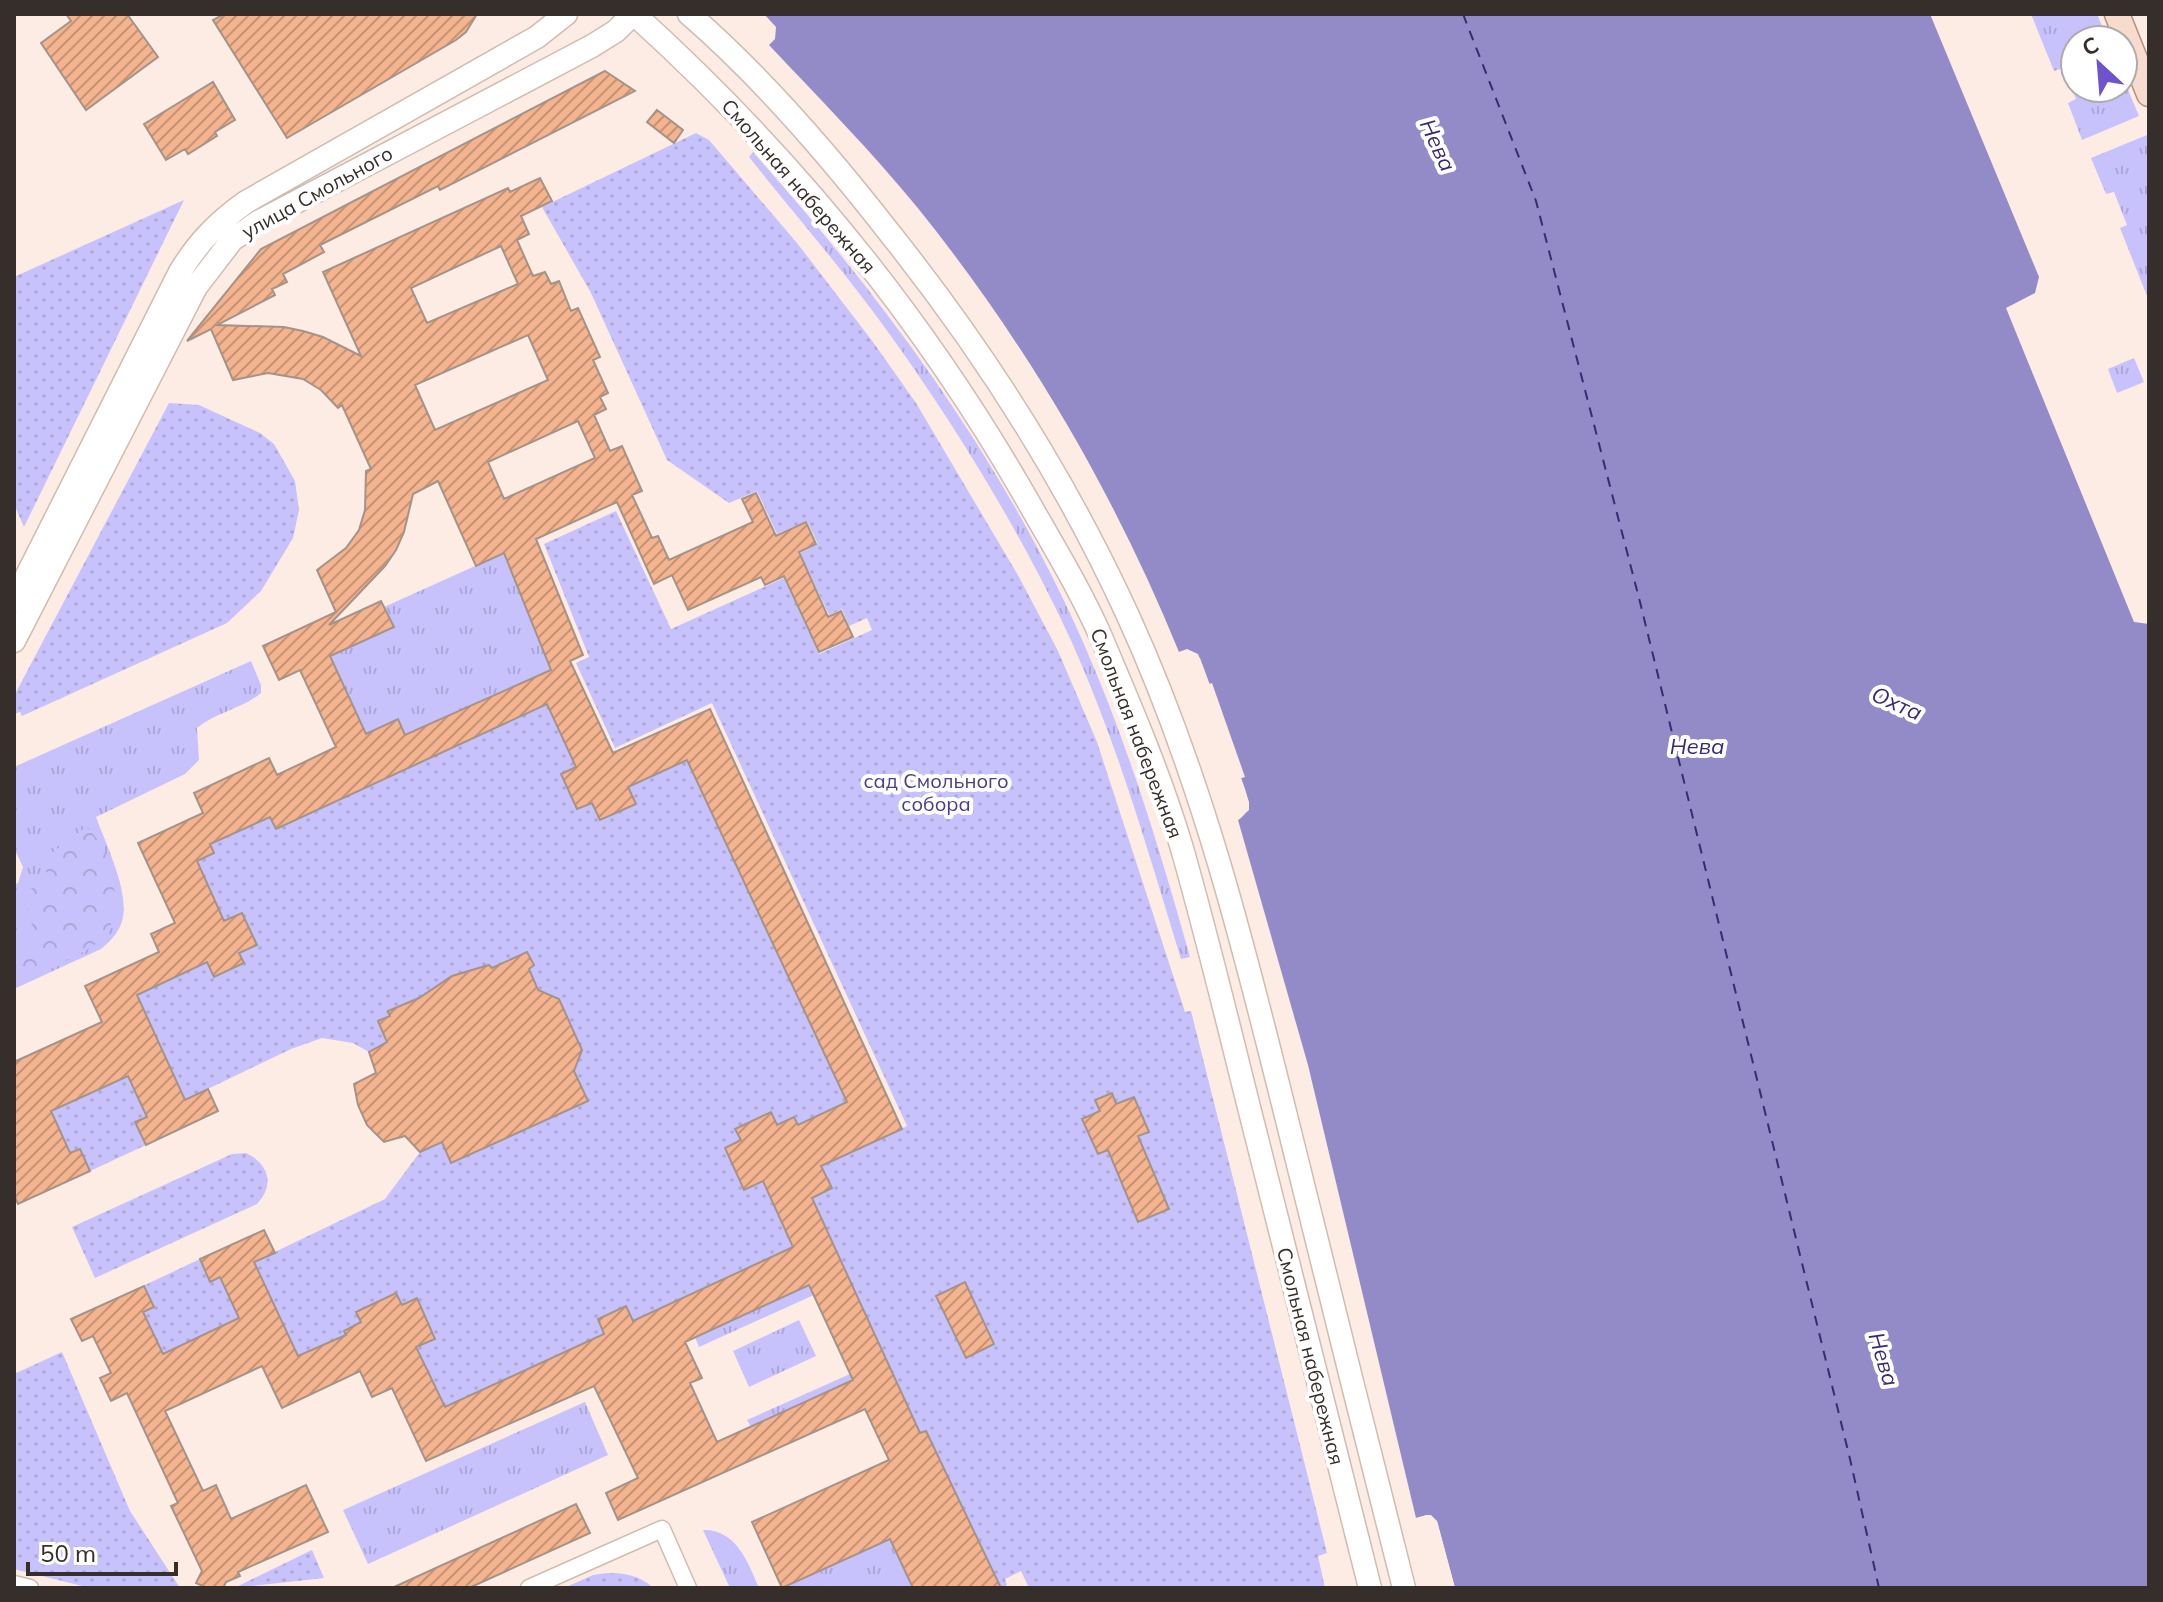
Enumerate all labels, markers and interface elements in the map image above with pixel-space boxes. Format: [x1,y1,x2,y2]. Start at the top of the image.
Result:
north arrow [2059,24,2139,104]
text: С [2077,30,2103,62]
street label: Смольная набережная [716,94,882,278]
water label: Нева [1414,114,1462,176]
street label: улица Смольного [237,140,397,244]
street label: Смольная набережная [1085,624,1189,842]
water label: Охта [1867,680,1927,726]
water label: Нева [1670,732,1724,760]
park label: сад Смольного собора [863,768,1009,816]
street label: Смольная набережная [1272,1245,1350,1467]
water label: Нева [1863,1329,1905,1389]
scale bar [28,1526,176,1576]
text: 50 m [40,1538,96,1568]

